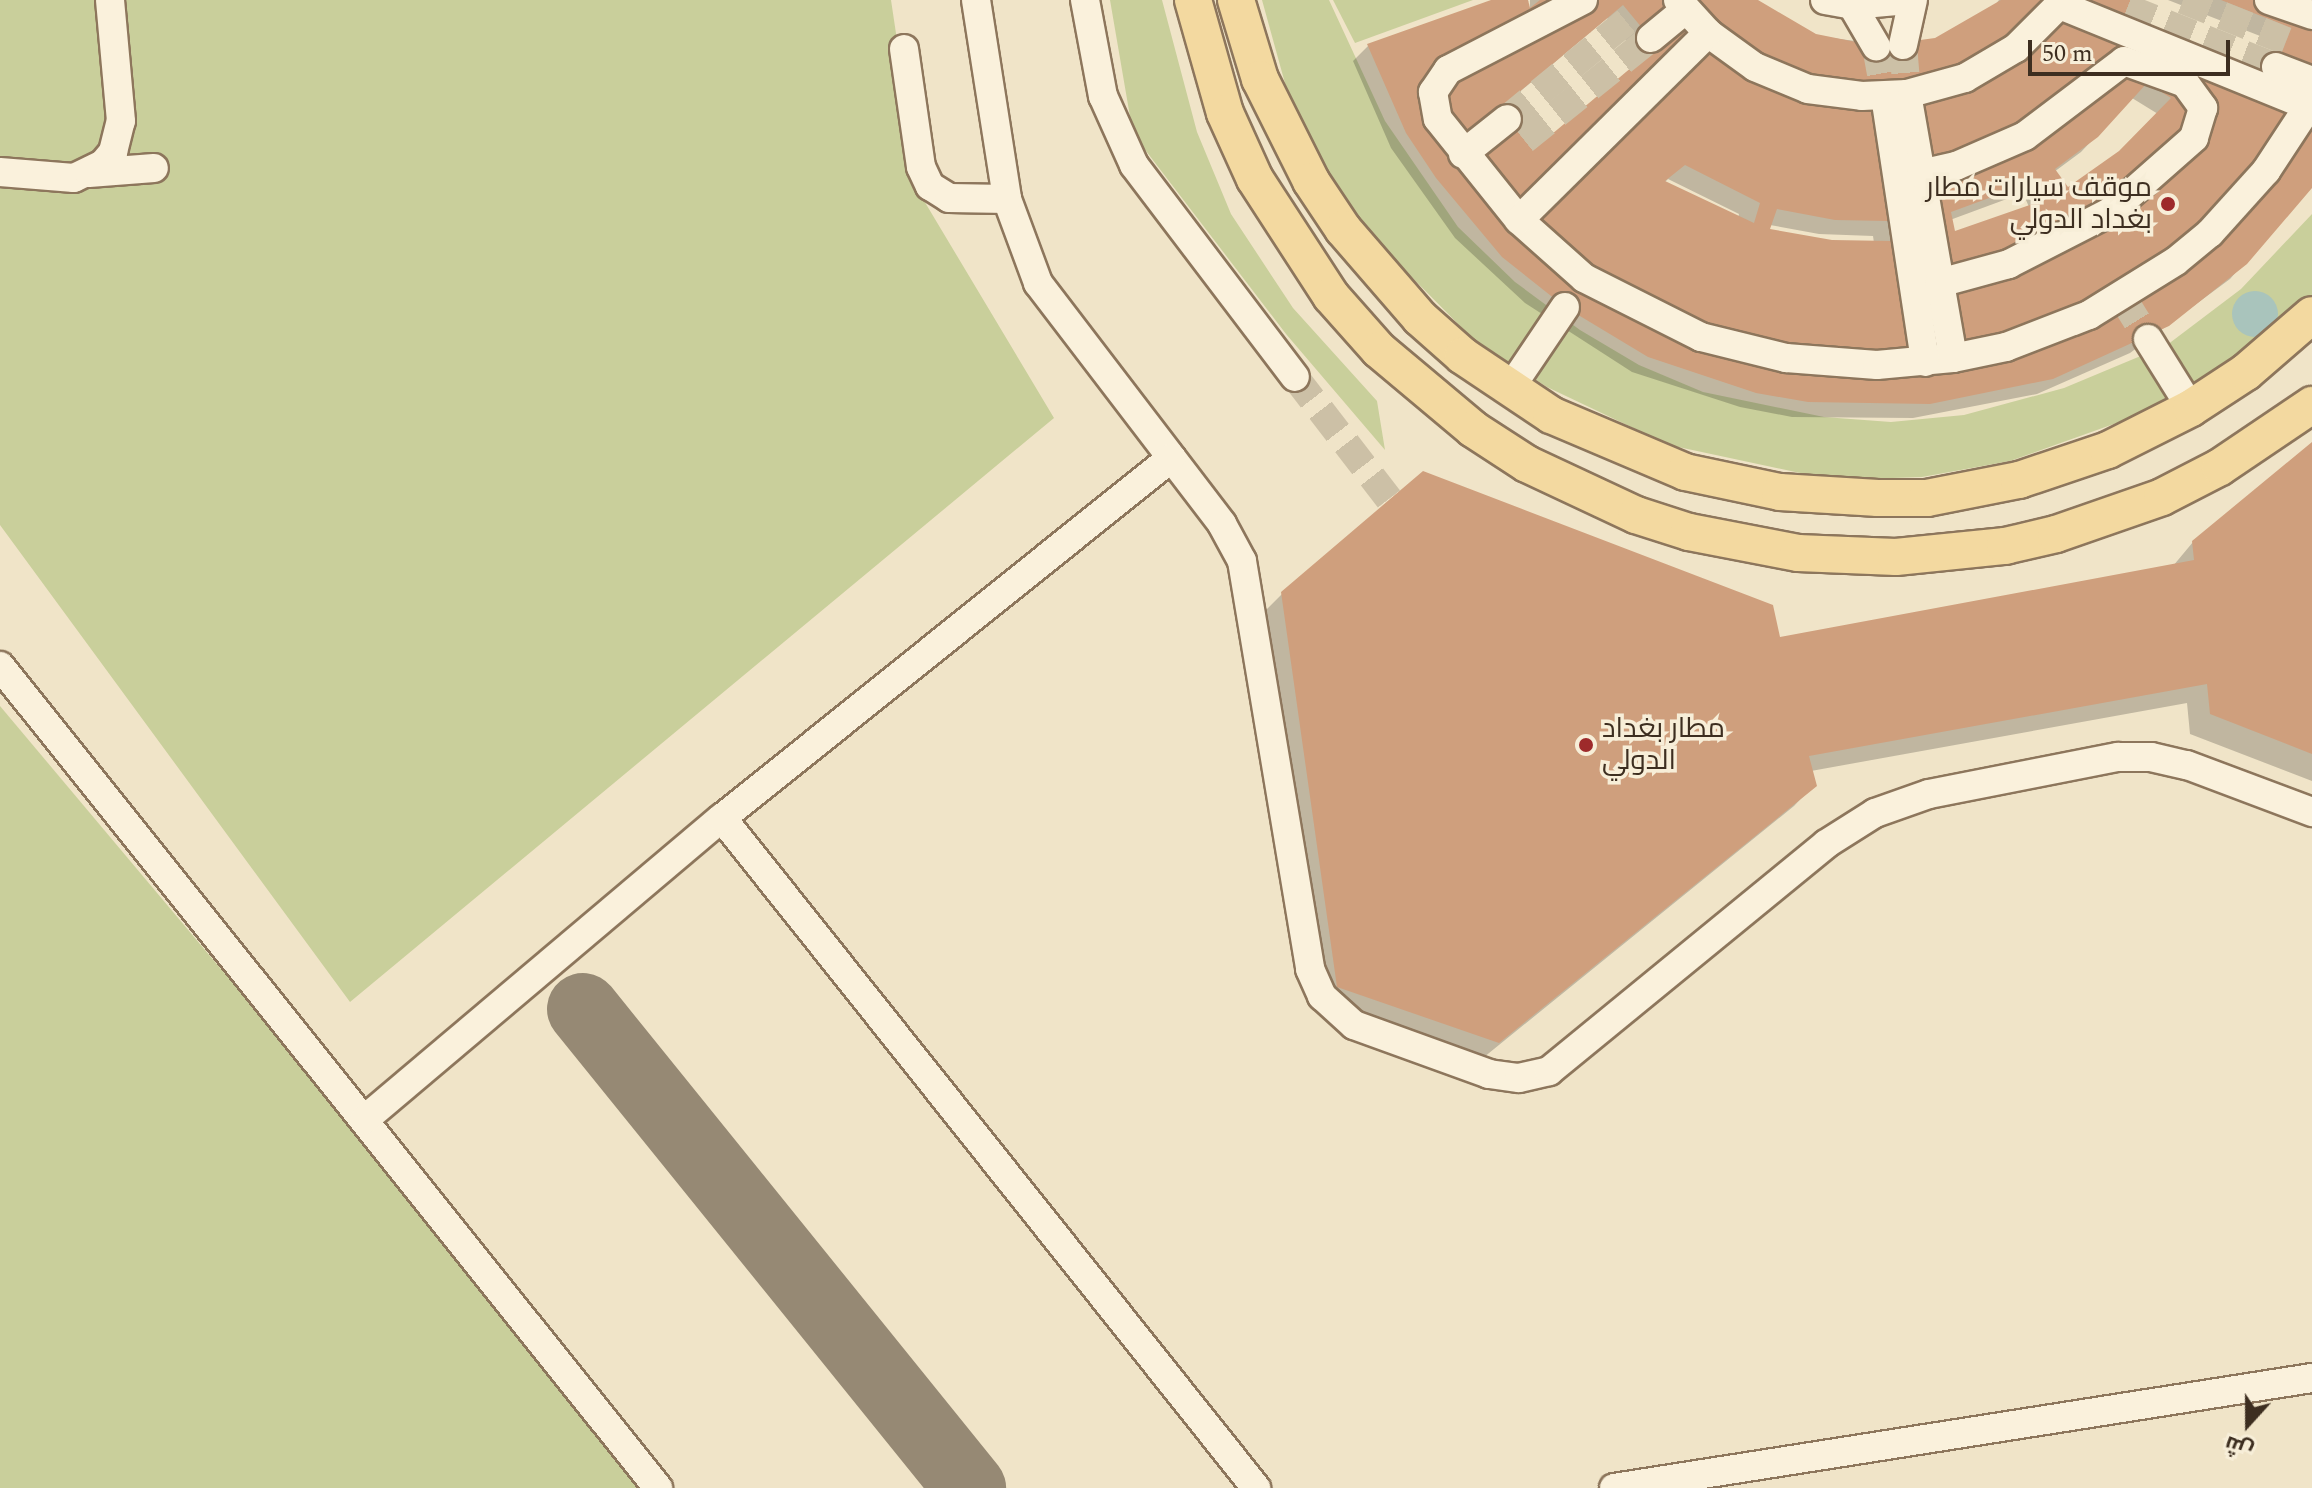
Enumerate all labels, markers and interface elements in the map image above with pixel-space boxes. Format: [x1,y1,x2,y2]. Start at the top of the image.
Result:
scale bar [2032,24,2234,74]
text: 50 m [2042,36,2093,72]
place label: موقف سيارات مطار بغداد الدولي [1926,171,2152,237]
marker: موقف سيارات مطار بغداد الدولي [2159,195,2177,213]
place label: مطار بغداد الدولي [1602,712,1725,778]
marker: مطار بغداد الدولي [1577,736,1595,754]
north arrow [2208,1384,2288,1464]
text: ش [2220,1426,2258,1467]

